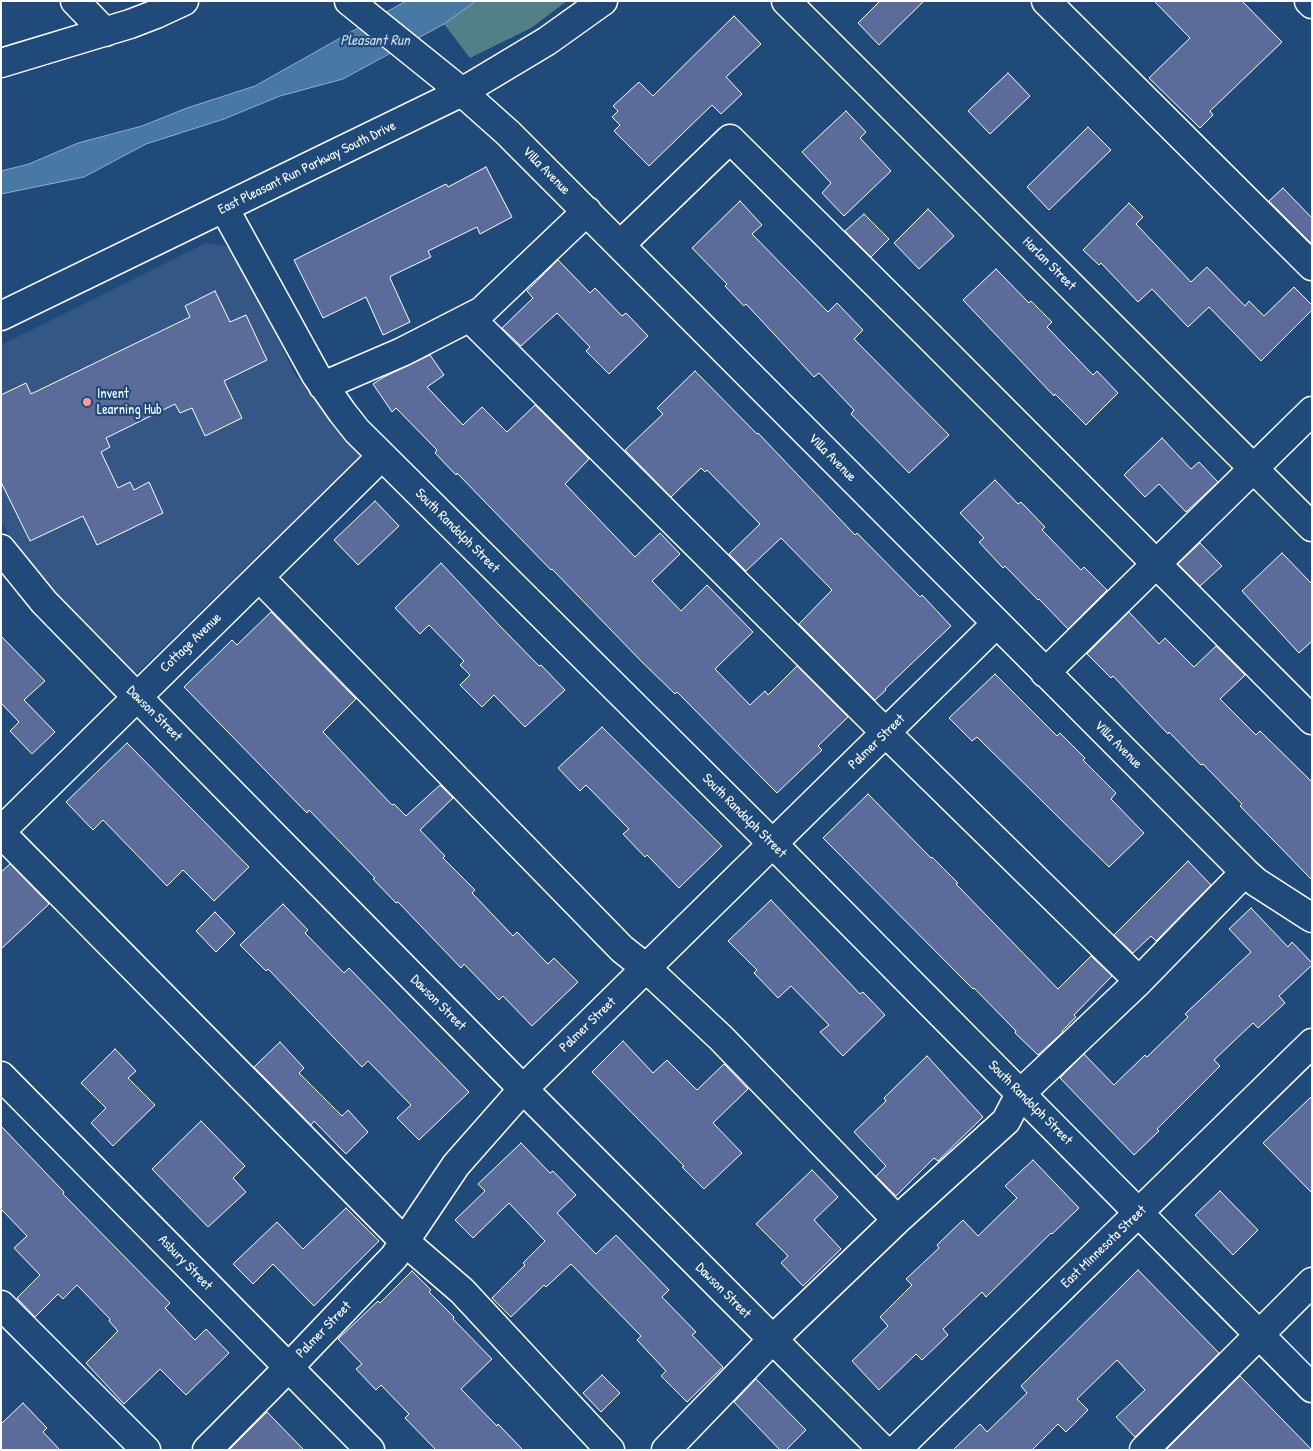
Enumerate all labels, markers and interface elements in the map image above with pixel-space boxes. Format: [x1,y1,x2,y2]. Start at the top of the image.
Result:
water label: Pleasant Run [340,32,410,50]
street label: East Pleasant Run Parkway South Drive [215,118,399,218]
street label: Villa Avenue [518,143,574,199]
street label: Harlan Street [1019,234,1079,294]
place label: Invent Learning Hub [97,386,162,418]
marker: Invent Learning Hub [81,396,93,408]
street label: Villa Avenue [804,430,860,486]
street label: South Randolph Street [411,485,503,577]
street label: Cottage Avenue [157,610,225,676]
street label: Dawson Street [123,683,185,745]
street label: Palmer Street [845,711,909,773]
street label: Villa Avenue [1090,717,1146,773]
street label: South Randolph Street [698,770,790,862]
street label: Dawson Street [407,972,469,1034]
street label: Palmer Street [556,994,620,1056]
street label: South Randolph Street [984,1057,1076,1149]
street label: East Minnesota Street [1058,1202,1150,1292]
street label: Asbury Street [154,1232,216,1294]
street label: Dawson Street [692,1260,754,1322]
street label: Palmer Street [293,1298,355,1362]

